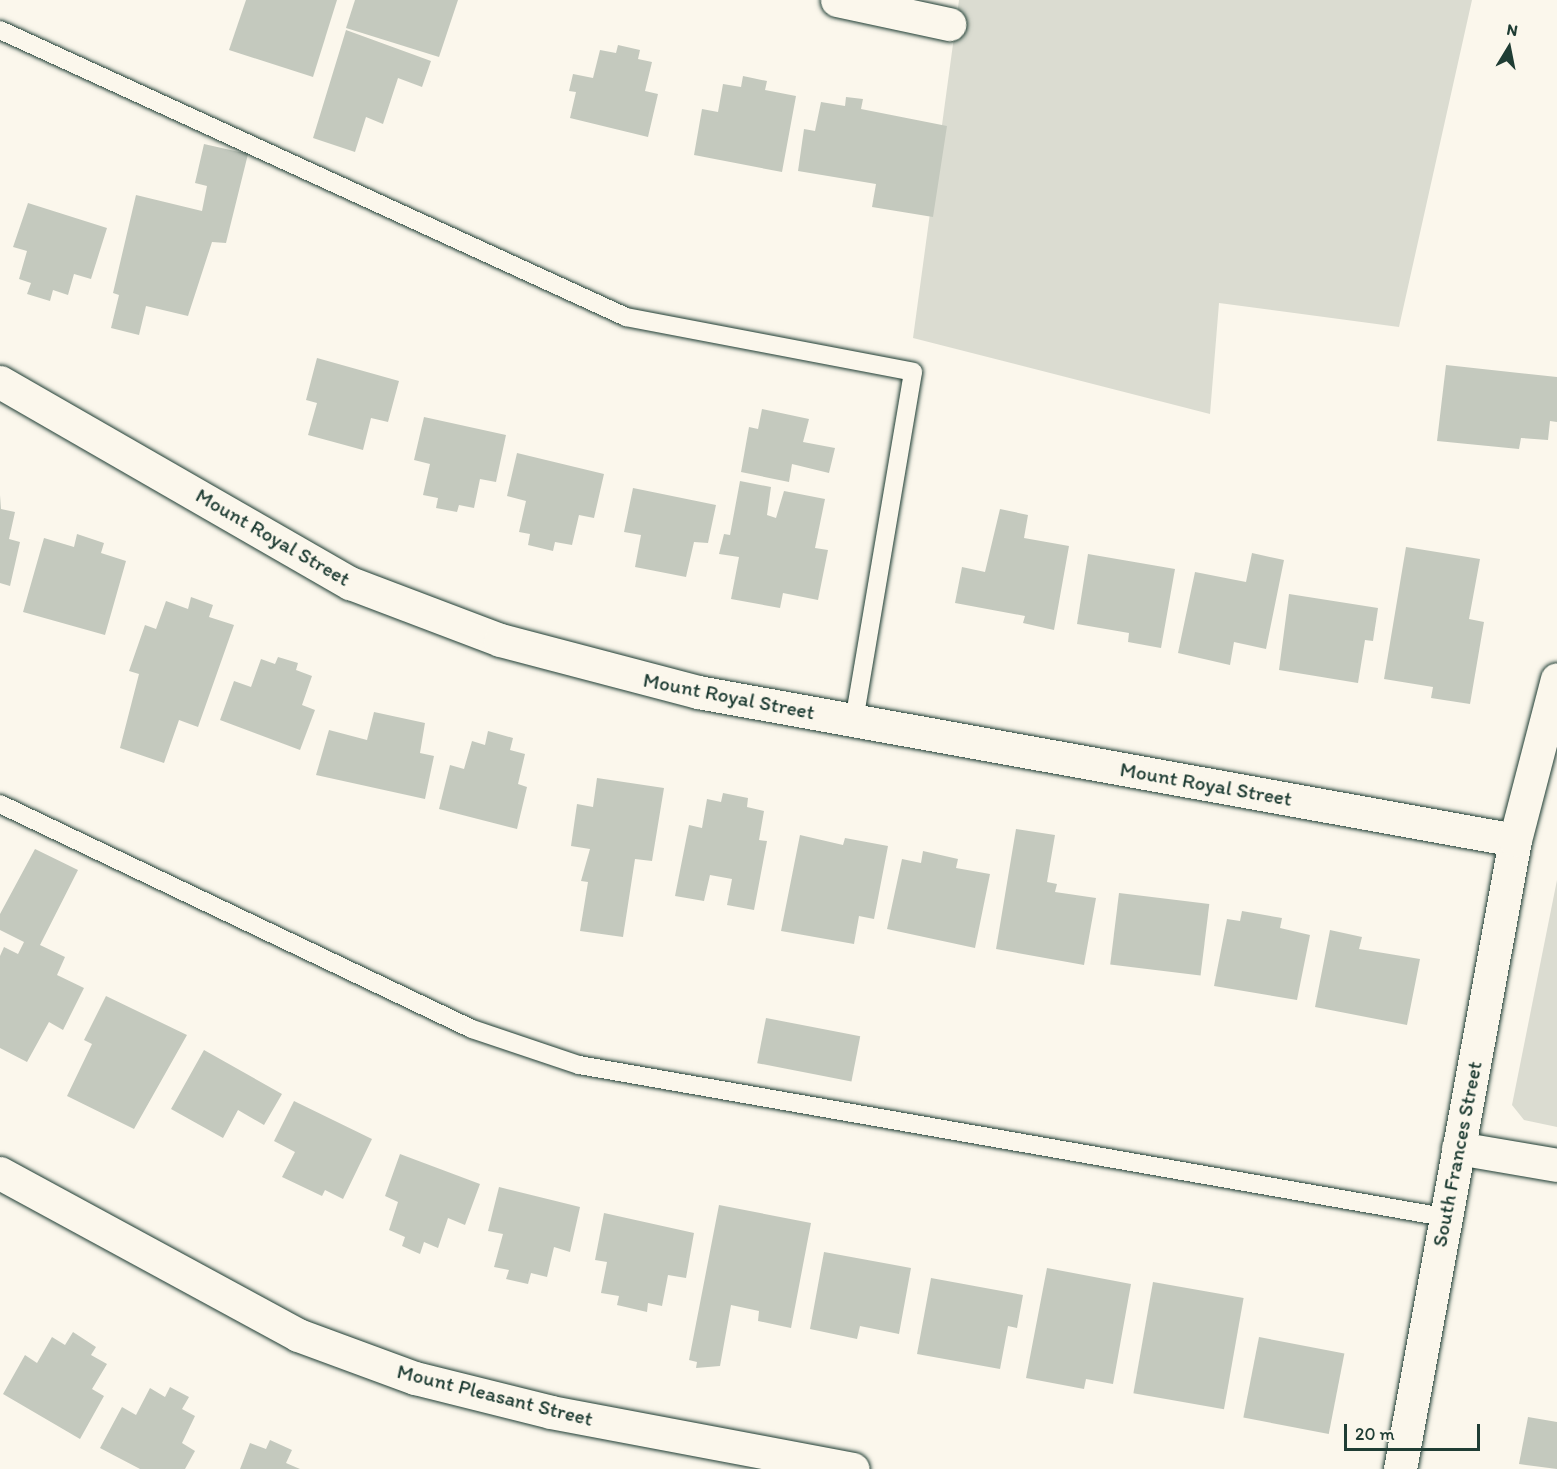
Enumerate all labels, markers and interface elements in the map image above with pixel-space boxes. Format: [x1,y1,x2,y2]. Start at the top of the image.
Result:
north arrow [1479,18,1539,78]
text: N [1505,19,1519,40]
street label: Mount Royal Street [192,483,354,591]
street label: Mount Royal Street [642,667,816,725]
street label: Mount Royal Street [1119,757,1293,811]
street label: South Frances Street [1427,1059,1487,1249]
street label: Mount Pleasant Street [394,1358,596,1432]
scale bar [1347,1412,1484,1450]
text: 20 m [1355,1423,1395,1445]

